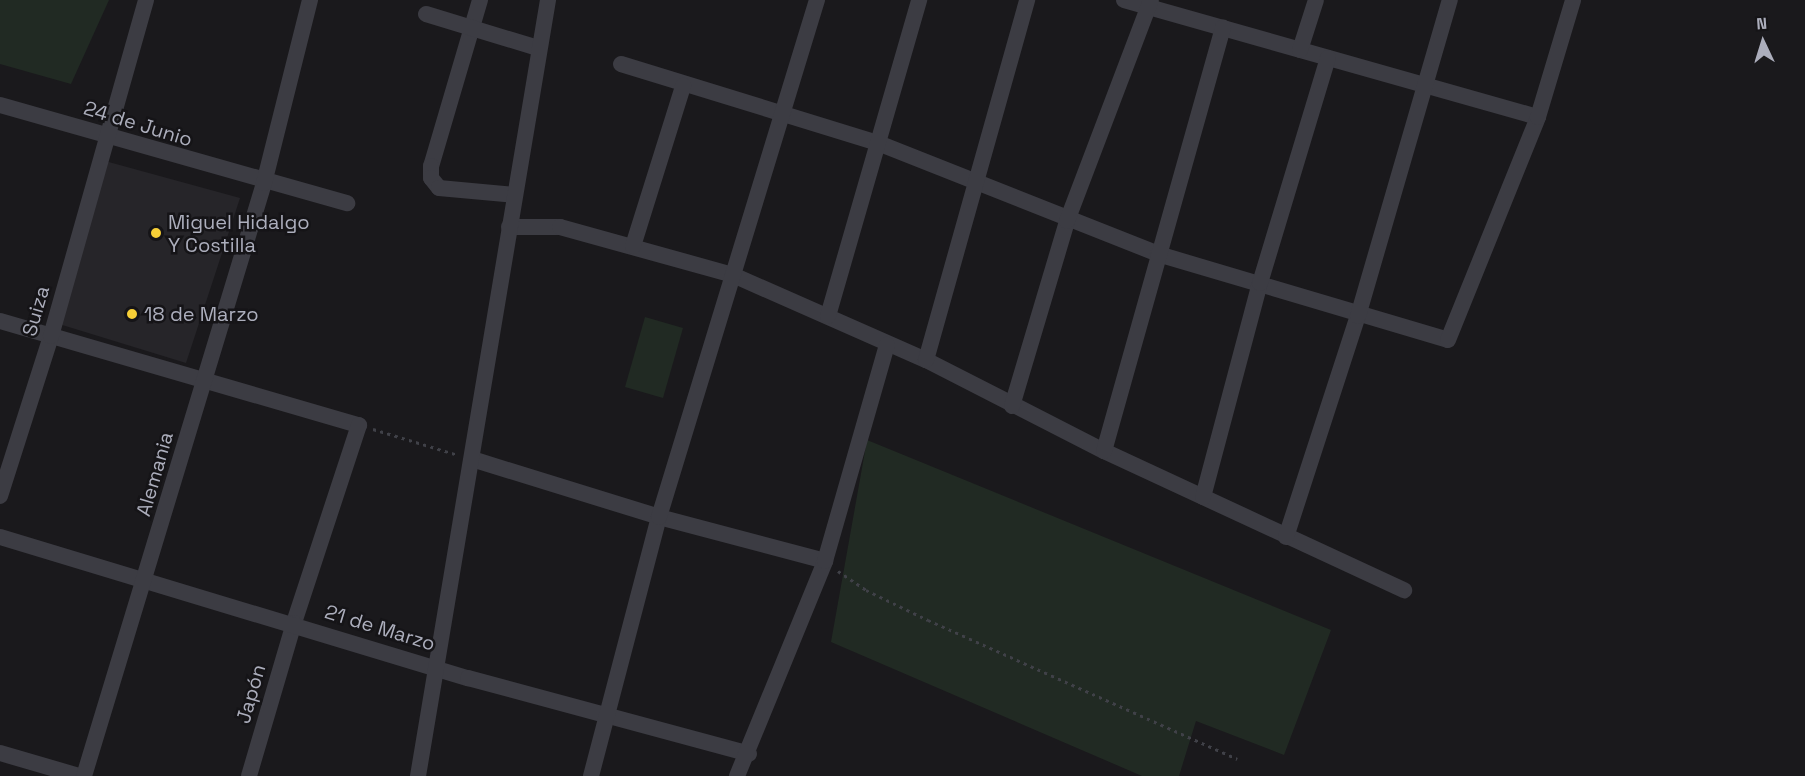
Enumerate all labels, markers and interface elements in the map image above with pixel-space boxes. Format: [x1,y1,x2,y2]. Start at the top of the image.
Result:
north arrow [1733,12,1793,72]
text: N [1756,13,1768,34]
street label: 24 de Junio [81,96,195,152]
place label: Miguel Hidalgo Y Costilla [168,210,310,257]
marker: Miguel Hidalgo Y Costilla [149,226,163,240]
street label: Suiza [17,283,55,339]
place label: 18 de Marzo [144,302,259,326]
marker: 18 de Marzo [125,307,139,321]
street label: Alemania [132,429,178,519]
street label: 21 de Marzo [322,600,438,656]
street label: Japón [231,662,271,726]

